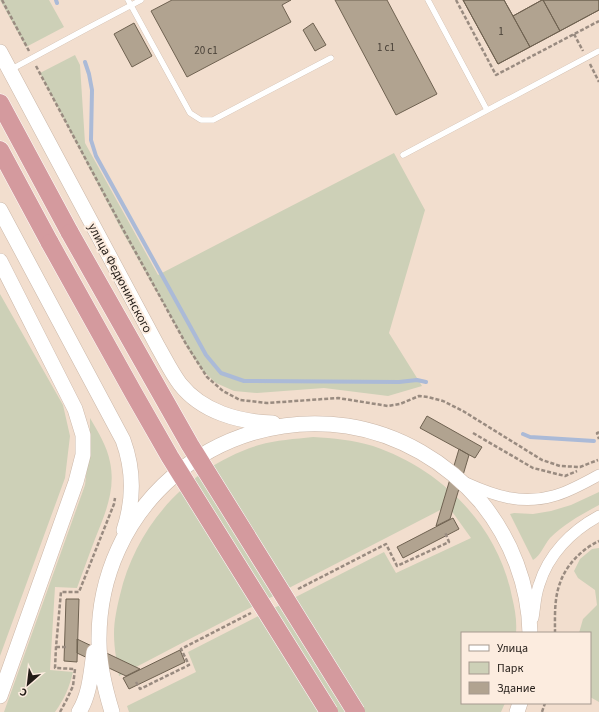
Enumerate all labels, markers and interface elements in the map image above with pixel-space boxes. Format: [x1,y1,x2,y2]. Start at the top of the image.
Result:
house number: 1 [498,24,504,39]
house number: 1 с1 [377,40,395,55]
house number: 20 с1 [194,43,218,58]
street label: улица Федюнинского [83,220,157,336]
legend [461,632,591,704]
text: Улица [497,640,528,657]
text: Парк [497,660,523,677]
north arrow [8,664,48,704]
text: Здание [497,680,536,697]
text: С [17,684,30,701]

